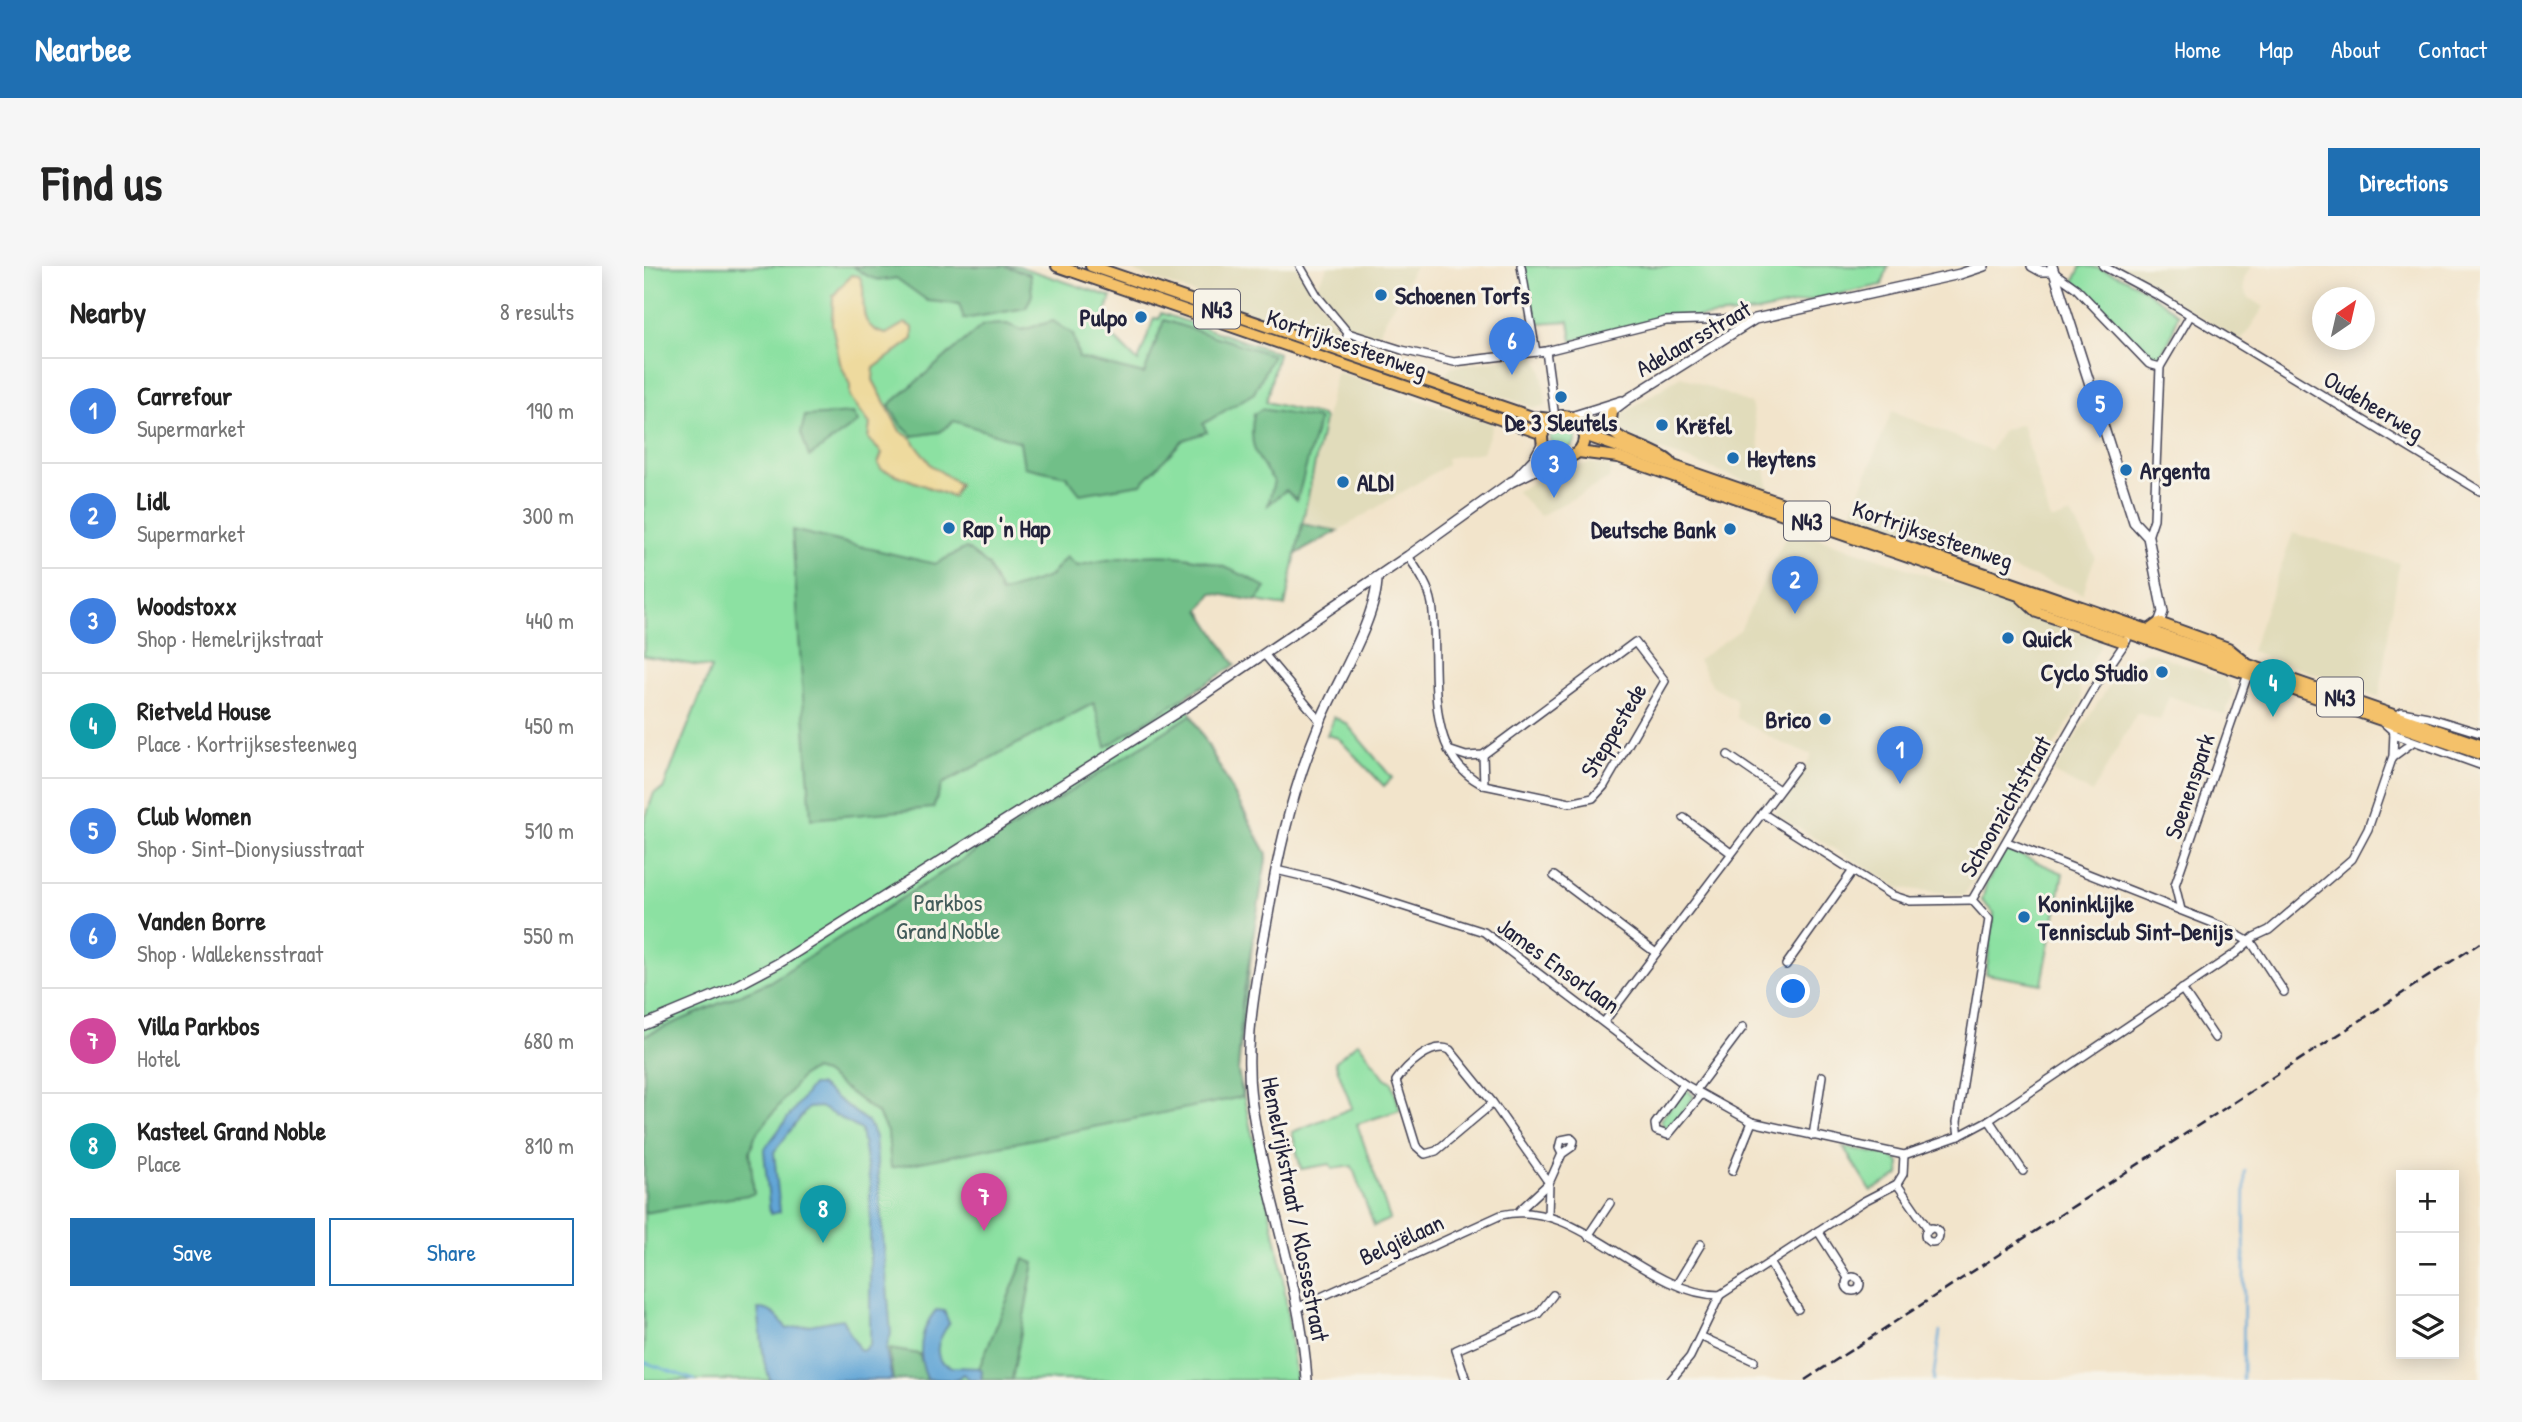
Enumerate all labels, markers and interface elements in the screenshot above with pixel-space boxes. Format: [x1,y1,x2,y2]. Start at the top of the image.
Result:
text: Nearbee [35,27,131,71]
text: Home [2174,33,2221,65]
text: Map [2259,33,2293,65]
text: About [2331,33,2380,65]
text: Contact [2418,33,2487,65]
button: Directions [2328,148,2480,216]
text: Find us [42,149,162,215]
place label: Schoenen Torfs [1395,279,1529,311]
marker: Schoenen Torfs [1373,287,1389,303]
north arrow [2312,287,2375,350]
road number: N43 [1194,290,1240,328]
text: Nearby [70,292,146,332]
street label: Adelaarsstraat [1630,292,1757,384]
text: 8 results [500,296,574,327]
place label: Pulpo [1080,301,1127,334]
street label: Kortrijksesteenweg [1263,301,1431,385]
marker: Pulpo [1133,309,1149,325]
pin: 6 [1489,317,1535,375]
street label: Oudeheerweg [2318,363,2430,447]
text: Carrefour [137,378,232,413]
pin: 5 [2077,380,2123,438]
marker: De 3 Sleutels [1553,389,1569,405]
text: 1 [89,395,97,426]
text: 190 m [526,395,574,426]
place label: De 3 Sleutels [1505,406,1617,438]
place label: Krëfel [1676,409,1733,441]
text: Supermarket [137,413,245,444]
marker: Krëfel [1654,417,1670,433]
pin: 3 [1531,440,1577,498]
place label: Heytens [1747,442,1816,475]
marker: Heytens [1725,450,1741,466]
place label: Argenta [2140,454,2210,487]
marker: Argenta [2118,462,2134,478]
place label: ALDI [1357,466,1395,498]
marker: ALDI [1335,474,1351,490]
text: Lidl [137,483,170,518]
street label: Kortrijksesteenweg [1849,492,2017,576]
text: 2 [88,500,98,531]
text: 300 m [522,500,574,531]
road number: N43 [1784,502,1830,540]
place label: Rap 'n Hap [963,512,1051,545]
place label: Deutsche Bank [1591,513,1716,545]
text: Supermarket [137,518,245,549]
marker: Rap 'n Hap [941,520,957,536]
marker: Deutsche Bank [1722,521,1738,537]
pin: 2 [1772,556,1818,614]
text: Woodstoxx [137,588,237,623]
text: 3 [88,605,98,636]
text: 440 m [526,605,574,636]
place label: Quick [2022,622,2072,654]
text: Shop · Hemelrijkstraat [137,623,323,654]
marker: Quick [2000,630,2016,646]
place label: Cyclo Studio [2041,656,2148,689]
pin: 4 [2250,659,2296,717]
marker: Cyclo Studio [2154,664,2170,680]
street label: Steppestede [1572,676,1654,783]
road number: N43 [2317,678,2363,716]
text: Rietveld House [137,693,271,728]
place label: Brico [1765,703,1811,735]
text: 4 [89,710,97,741]
text: 450 m [524,710,574,741]
marker: Brico [1817,711,1833,727]
pin: 1 [1877,726,1923,784]
text: Place · Kortrijksesteenweg [137,728,357,759]
street label: Schoonzichtstraat [1952,729,2059,882]
street label: Soenenspark [2156,729,2222,843]
text: Club Women [137,798,252,833]
text: 5 [88,815,98,846]
text: 510 m [525,815,574,846]
text: Shop · Sint-Dionysiusstraat [137,833,364,864]
park label: Parkbos Grand Noble [896,886,1001,946]
place label: Koninklijke Tennisclub Sint-Denijs [2037,887,2233,947]
text: Vanden Borre [137,903,266,938]
marker: Koninklijke Tennisclub Sint-Denijs [2016,909,2032,925]
street label: James Ensorlaan [1491,910,1627,1020]
text: 6 [88,920,98,951]
text: 550 m [523,920,574,951]
text: Shop · Wallekensstraat [137,938,323,969]
your location [1776,974,1810,1008]
text: Villa Parkbos [137,1008,260,1043]
text: 7 [87,1025,99,1056]
text: 680 m [524,1025,574,1056]
text: Hotel [137,1043,180,1074]
street label: Hemelrijkstraat / Klossestraat [1255,1074,1337,1345]
text: Kasteel Grand Noble [137,1113,326,1148]
text: 8 [88,1130,98,1161]
text: 810 m [524,1130,574,1161]
text: Place [137,1148,181,1179]
map controls [2396,1170,2459,1359]
button: + [2396,1170,2459,1233]
pin: 7 [961,1173,1007,1231]
pin: 8 [800,1185,846,1243]
street label: Belgiëlaan [1354,1206,1448,1272]
button: Save [70,1218,315,1286]
button: Share [329,1218,574,1286]
button: − [2396,1233,2459,1296]
button: layers [2396,1296,2459,1359]

